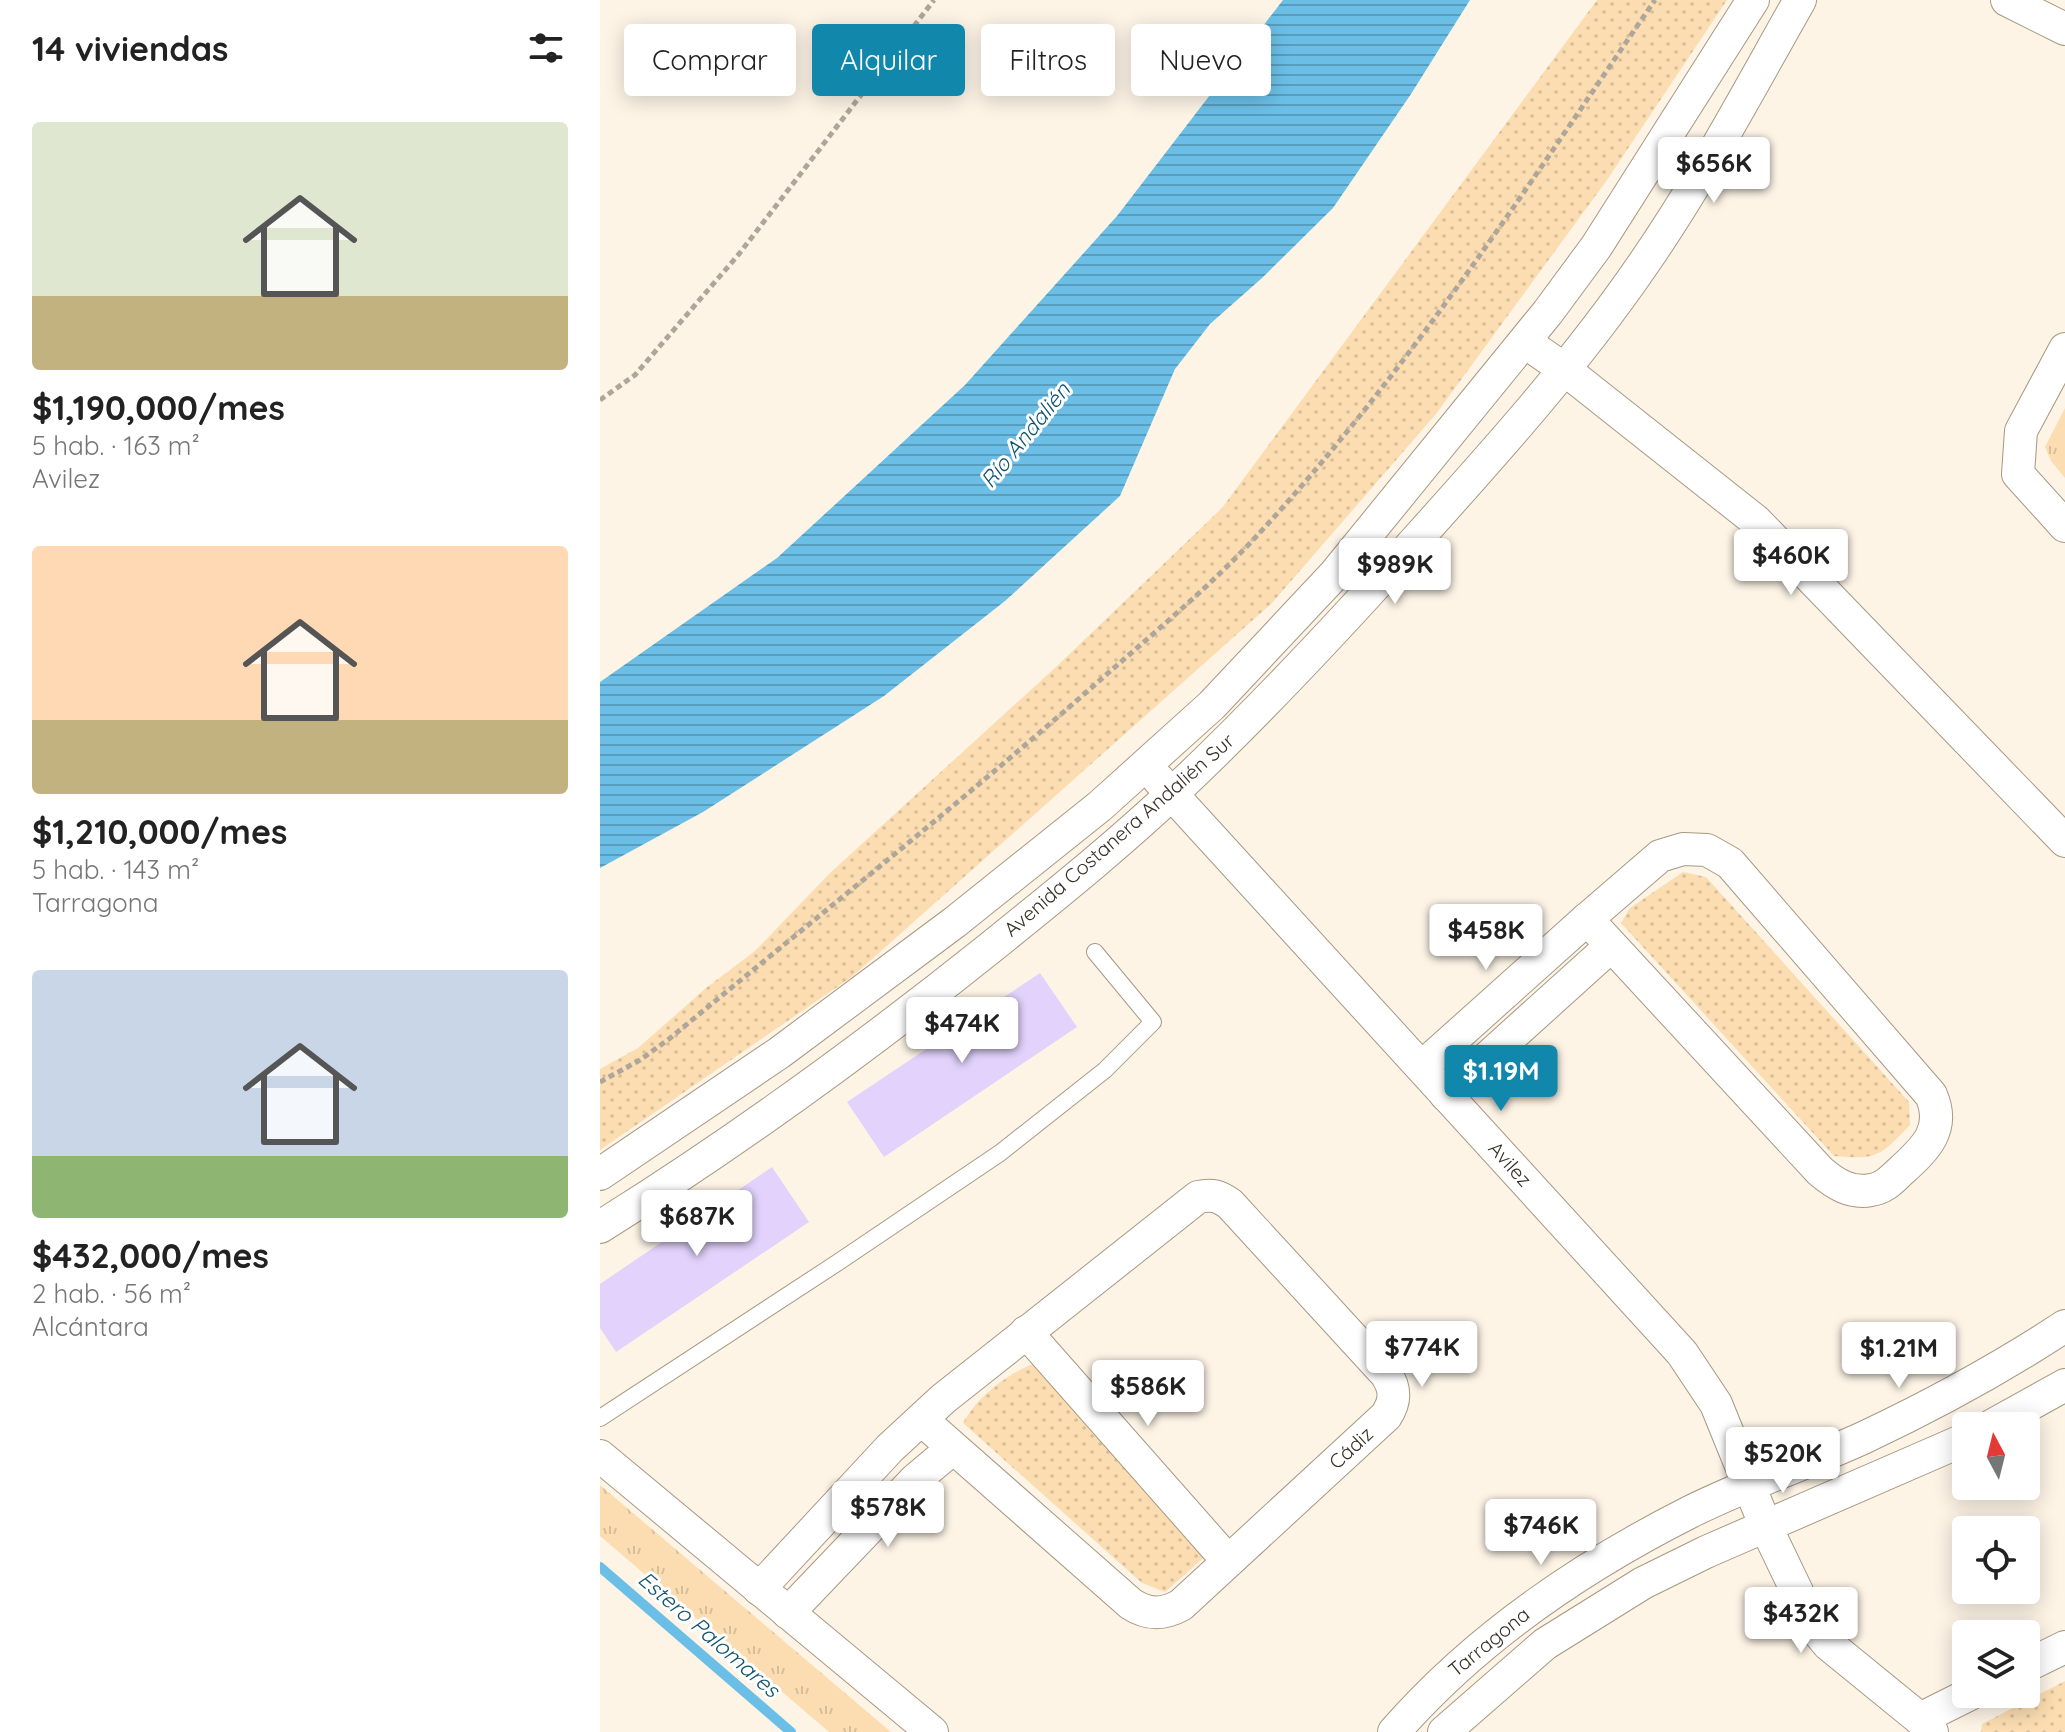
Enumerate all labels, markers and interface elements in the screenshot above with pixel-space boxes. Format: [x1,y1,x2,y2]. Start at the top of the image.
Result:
chip: Comprar [624,24,796,96]
chip: Alquilar [812,24,965,96]
chip: Filtros [981,24,1115,96]
chip: Nuevo [1131,24,1271,96]
icon: filters [524,26,568,70]
text: 14 viviendas [32,27,228,70]
pin: $656K [1658,137,1770,205]
text: $656K [1676,146,1752,179]
icon: home [228,174,372,318]
water label: Río Andalién [974,376,1077,493]
text: $1,190,000/mes [32,386,285,429]
text: 5 hab. · 163 m² [32,429,200,462]
text: Avilez [32,462,100,495]
pin: $460K [1735,529,1847,597]
pin: $989K [1339,538,1451,606]
text: $460K [1752,538,1830,571]
text: $989K [1357,547,1433,580]
icon: home [228,598,372,742]
street label: Avenida Costanera Andalién Sur [998,727,1239,942]
text: $1,210,000/mes [32,810,287,853]
text: 5 hab. · 143 m² [32,853,199,886]
text: Tarragona [32,886,159,919]
pin: $458K [1430,904,1542,972]
text: $458K [1447,913,1525,946]
pin: $474K [906,997,1018,1065]
text: $474K [924,1006,1000,1039]
icon: home [228,1022,372,1166]
pin: $1.19M [1436,1045,1566,1113]
text: $1.19M [1463,1054,1540,1087]
street label: Avilez [1484,1136,1537,1192]
pin: $687K [641,1190,753,1258]
text: $687K [659,1199,735,1232]
text: $432,000/mes [32,1234,269,1277]
text: 2 hab. · 56 m² [32,1277,191,1310]
text: Alcántara [32,1310,149,1343]
pin: $774K [1366,1321,1478,1389]
pin: $1.21M [1834,1322,1964,1390]
text: $774K [1384,1330,1460,1363]
text: $1.21M [1860,1331,1938,1364]
pin: $586K [1092,1360,1204,1428]
text: $586K [1110,1369,1186,1402]
north arrow [1952,1412,2040,1500]
map controls [1952,1412,2040,1708]
street label: Cádiz [1323,1421,1378,1474]
pin: $520K [1727,1427,1839,1495]
text: $520K [1744,1436,1822,1469]
pin: $578K [832,1481,944,1549]
text: $578K [850,1490,926,1523]
pin: $746K [1485,1499,1597,1567]
text: $746K [1503,1508,1579,1541]
button: locate [1952,1516,2040,1604]
water label: Estero Palomares [632,1565,787,1704]
pin: $432K [1745,1587,1857,1655]
text: $432K [1763,1596,1839,1629]
street label: Tarragona [1443,1601,1534,1682]
button: layers [1952,1620,2040,1708]

